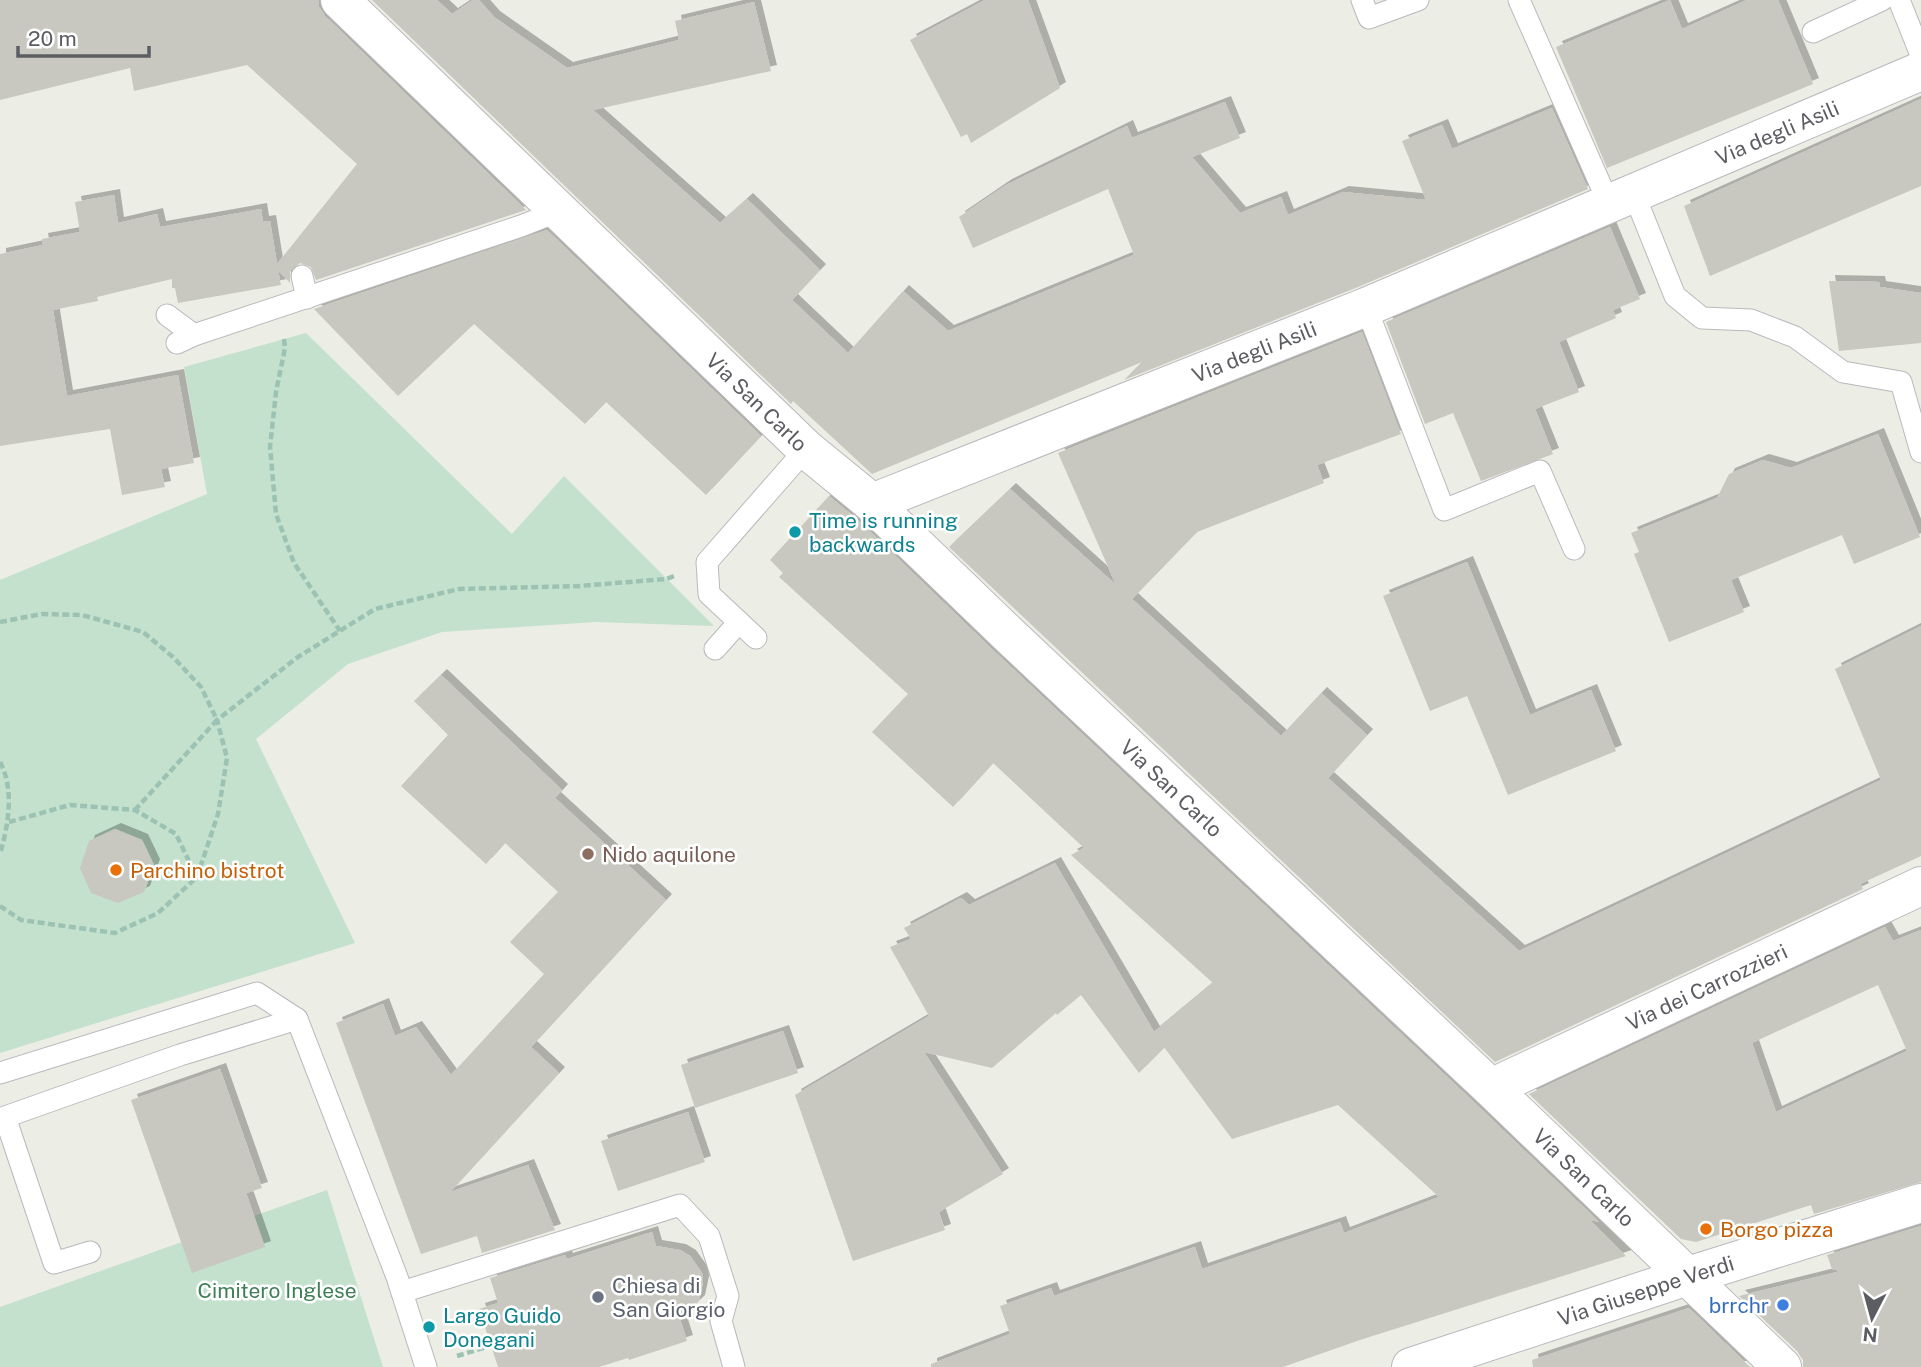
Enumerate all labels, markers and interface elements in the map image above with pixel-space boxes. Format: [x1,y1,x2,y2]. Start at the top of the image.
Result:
scale bar [18,14,149,58]
text: 20 m [28,26,77,51]
street label: Via degli Asili [1711,95,1842,170]
street label: Via degli Asili [1188,315,1320,387]
street label: Via San Carlo [701,347,813,456]
place label: Time is running backwards [809,508,958,557]
marker: Time is running backwards [787,524,803,540]
street label: Via San Carlo [1116,734,1228,842]
place label: Nido aquilone [602,842,736,867]
marker: Nido aquilone [580,846,596,862]
place label: Parchino bistrot [130,858,284,883]
marker: Parchino bistrot [108,862,124,878]
street label: Via dei Carrozzieri [1622,938,1791,1035]
street label: Via San Carlo [1528,1123,1640,1232]
place label: Borgo pizza [1720,1217,1833,1242]
marker: Borgo pizza [1698,1221,1714,1237]
street label: Via Giuseppe Verdi [1554,1250,1737,1330]
place label: Chiesa di San Giorgio [612,1273,725,1322]
park label: Cimitero Inglese [197,1278,357,1303]
north arrow [1837,1283,1907,1353]
marker: Chiesa di San Giorgio [590,1289,606,1305]
place label: brrchr [1709,1293,1769,1318]
marker: brrchr [1775,1297,1791,1313]
place label: Largo Guido Donegani [443,1303,561,1352]
marker: Largo Guido Donegani [421,1319,437,1335]
text: N [1862,1323,1879,1347]

